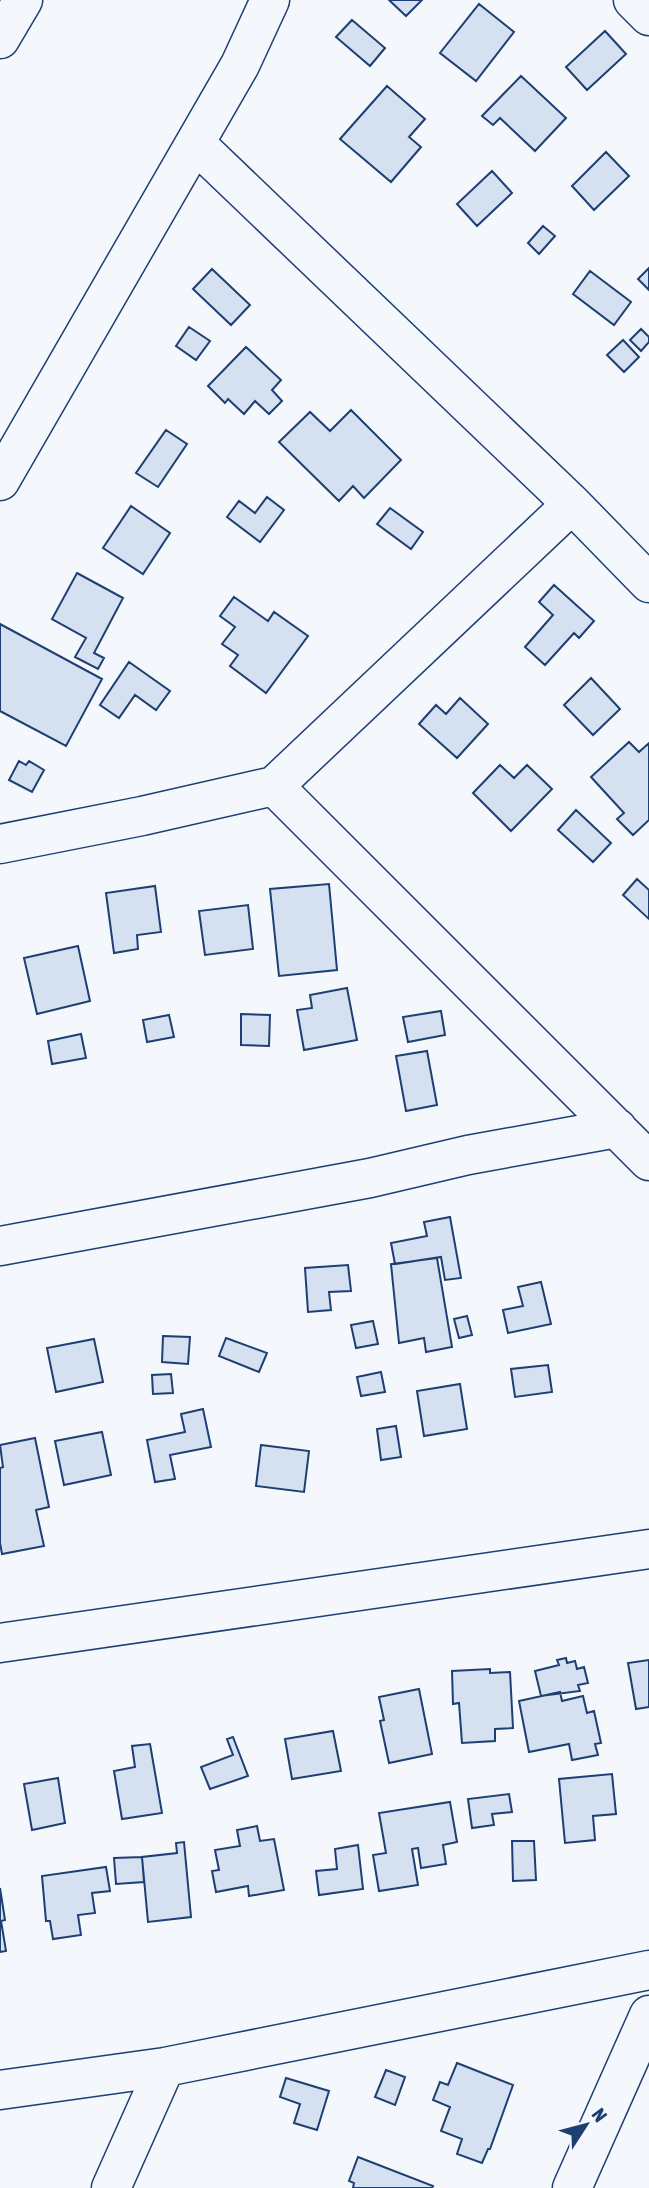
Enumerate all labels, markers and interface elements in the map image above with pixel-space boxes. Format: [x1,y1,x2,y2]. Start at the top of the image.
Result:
north arrow [551,2090,621,2160]
text: N [588,2104,612,2126]

